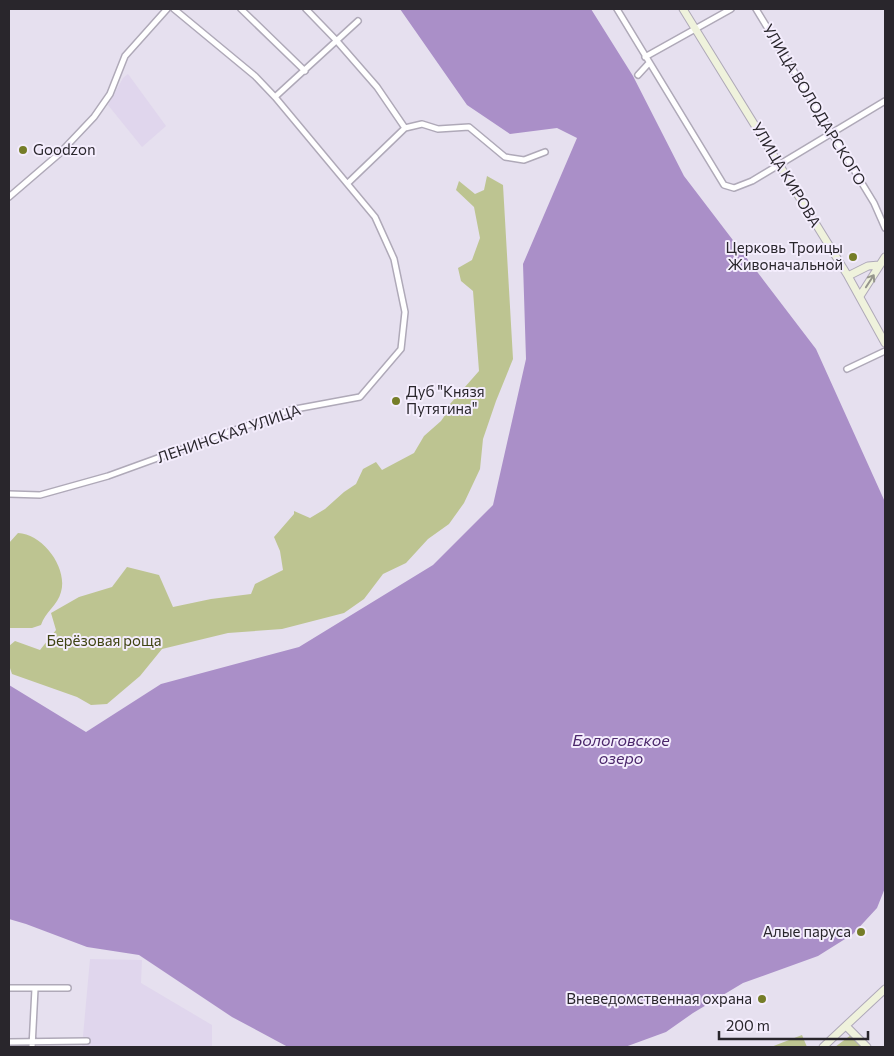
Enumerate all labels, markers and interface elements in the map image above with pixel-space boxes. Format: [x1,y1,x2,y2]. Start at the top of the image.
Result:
street label: УЛИЦА ВОЛОДАРСКОГО [760,21,870,188]
street label: УЛИЦА КИРОВА [748,119,825,230]
place label: Goodzon [33,140,96,158]
marker: Goodzon [17,144,29,156]
place label: Церковь Троицы Живоначальной [725,238,843,273]
marker: Церковь Троицы Живоначальной [847,251,859,263]
one-way arrow [865,274,875,288]
place label: Дуб "Князя Путятина" [406,382,485,417]
marker: Дуб "Князя Путятина" [390,395,402,407]
street label: ЛЕНИНСКАЯ УЛИЦА [154,400,303,466]
park label: Берёзовая роща [47,631,161,649]
water label: Бологовское озеро [572,730,670,767]
place label: Алые паруса [763,922,851,940]
marker: Алые паруса [855,926,867,938]
place label: Вневедомственная охрана [566,989,752,1007]
marker: Вневедомственная охрана [756,993,768,1005]
scale bar [719,1008,868,1040]
text: 200 m [726,1016,770,1034]

